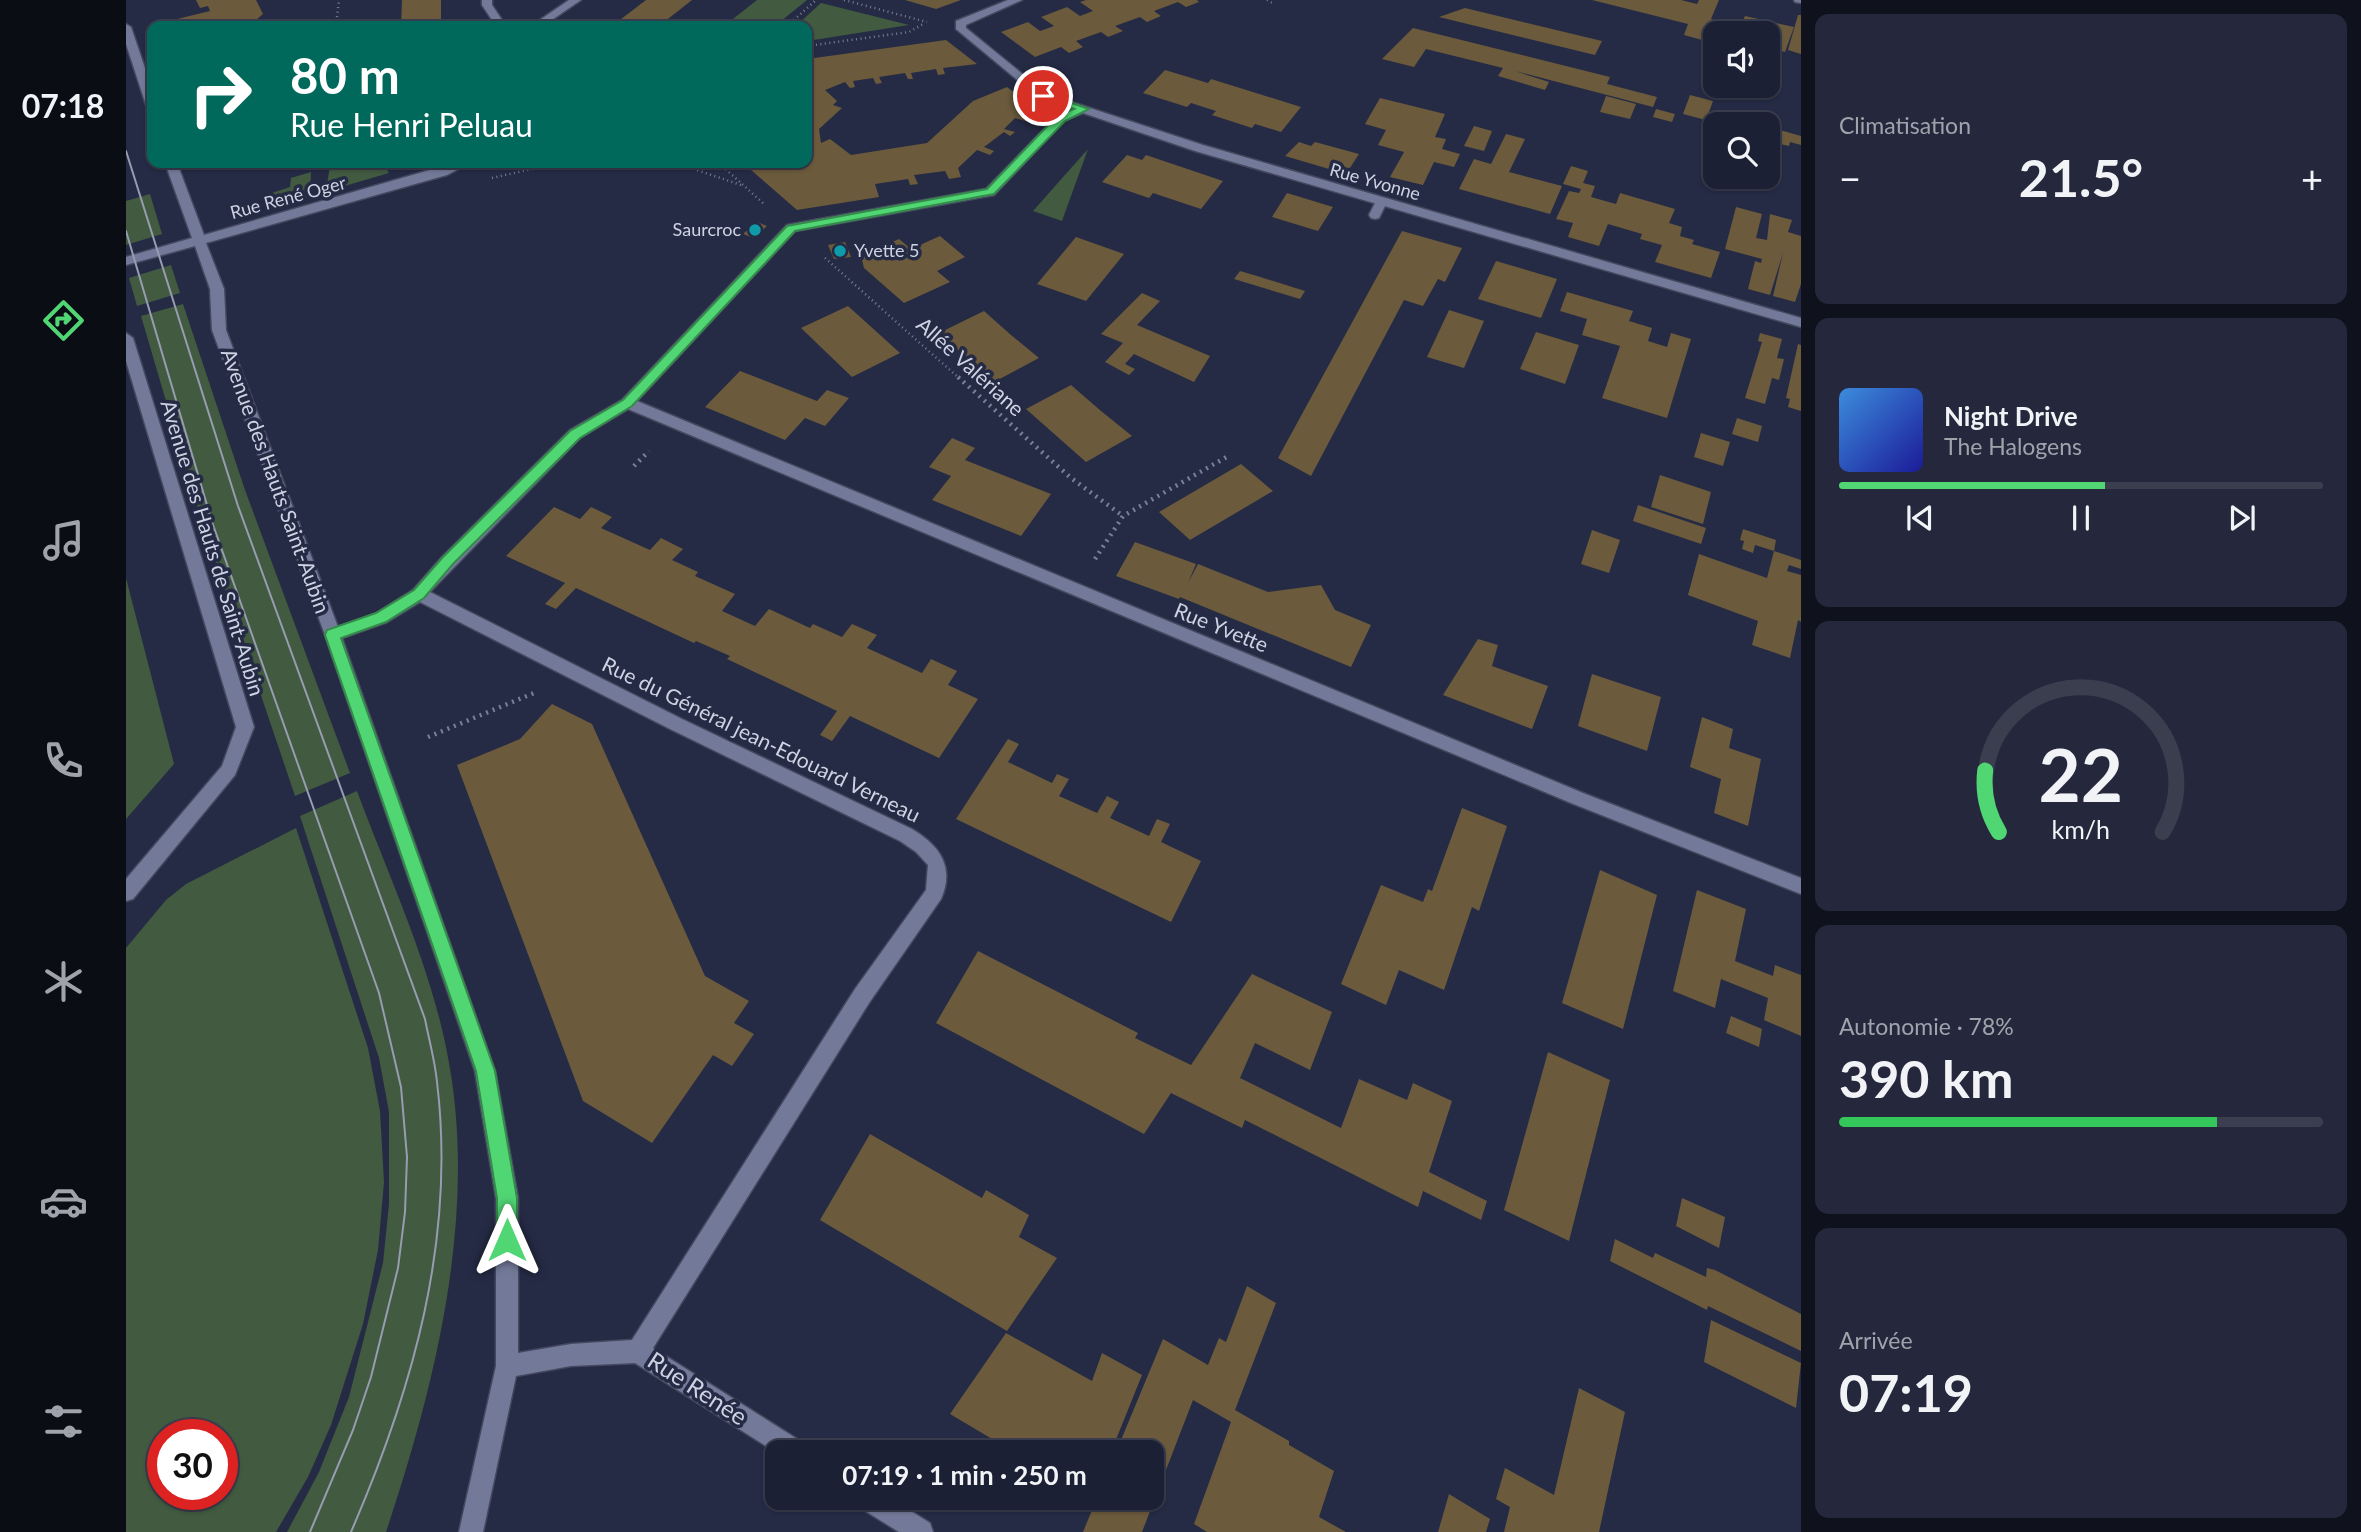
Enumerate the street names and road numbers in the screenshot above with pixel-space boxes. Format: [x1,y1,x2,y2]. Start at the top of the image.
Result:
street label: Rue Yvonne [1327,158,1423,204]
street label: Rue René Oger [227,171,348,223]
street label: Allée Valériane [912,311,1030,421]
street label: Avenue des Hauts Saint-Aubin [217,345,336,616]
street label: Avenue des Hauts de Saint-Aubin [156,397,270,699]
street label: Rue Yvette [1171,596,1272,657]
street label: Rue du Général jean-Edouard Verneau [599,651,925,827]
street label: Rue Renée [643,1345,753,1431]

